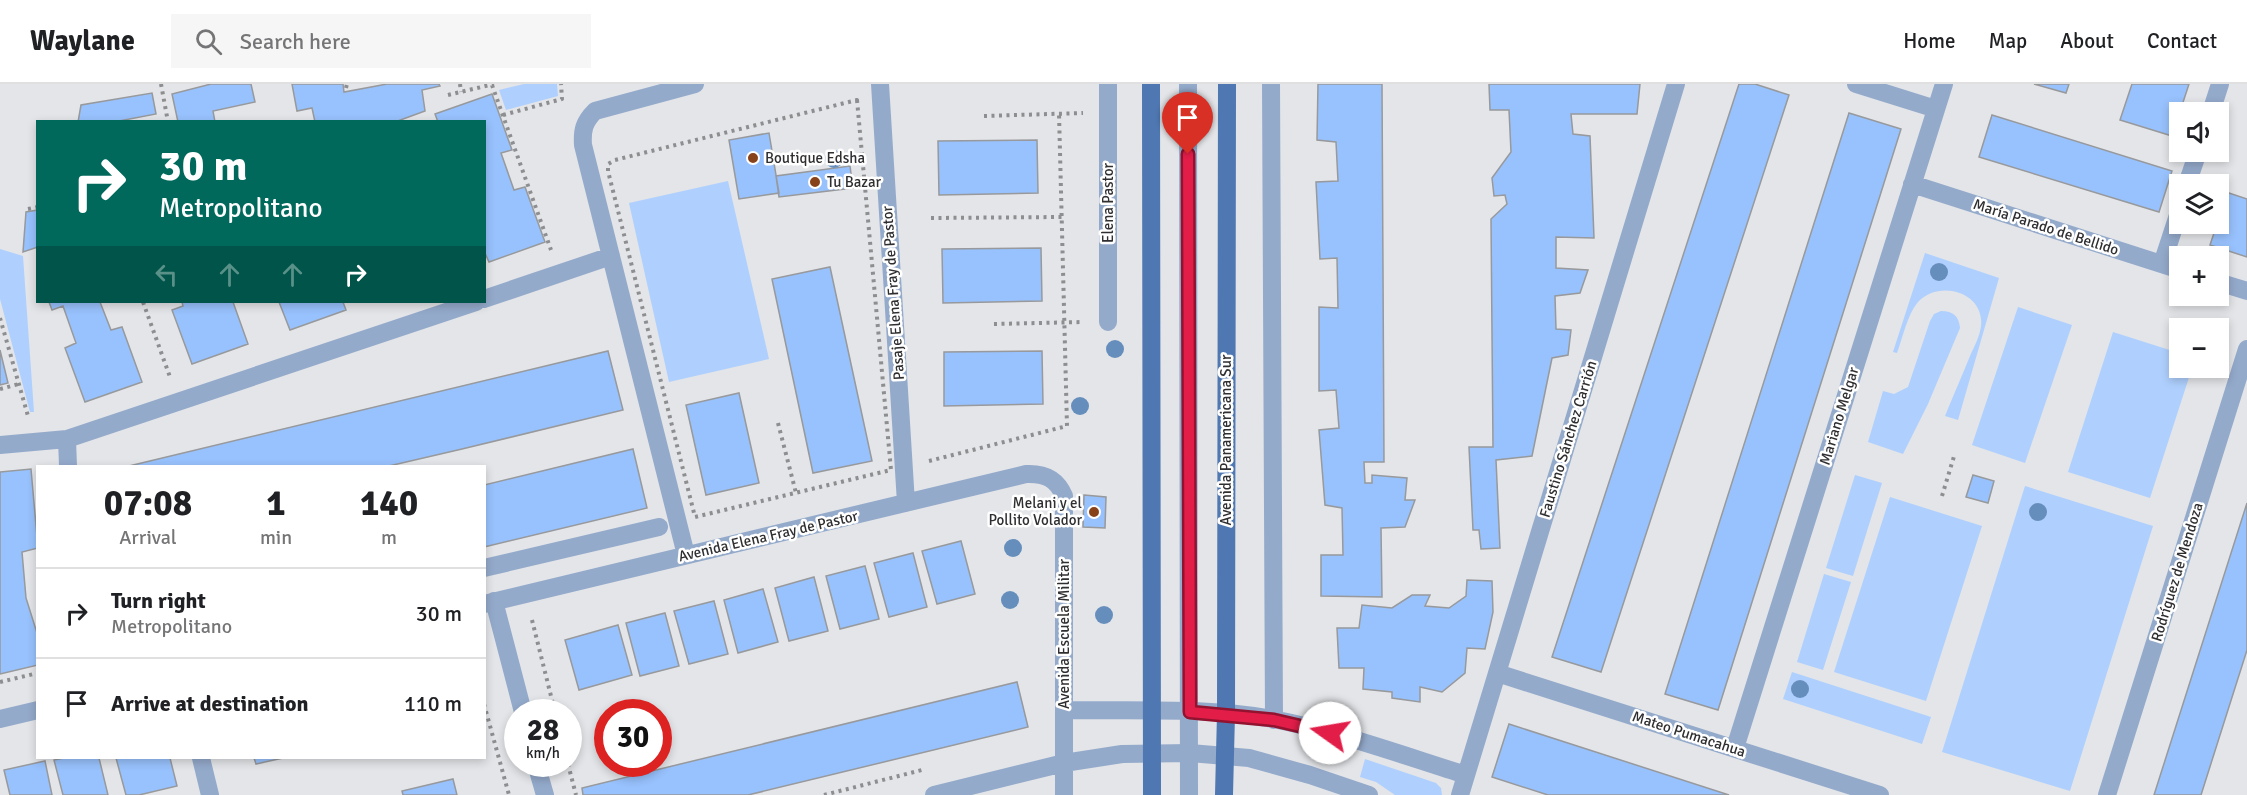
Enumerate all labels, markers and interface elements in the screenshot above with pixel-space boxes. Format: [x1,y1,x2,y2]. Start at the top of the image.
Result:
search box [171,14,591,68]
text: Waylane [30,24,135,58]
icon: search [192,25,225,58]
text: Search here [240,28,351,55]
text: Home [1903,28,1956,54]
text: Map [1989,28,2027,54]
text: About [2060,28,2114,54]
text: Contact [2147,28,2217,54]
pin [1162,92,1213,154]
icon: arrive [1171,101,1204,134]
map controls [2169,102,2229,378]
button: sound [2169,102,2229,162]
text: 30 m [159,141,248,192]
icon: right [60,144,138,222]
place label: Boutique Edsha [765,149,865,167]
marker: Boutique Edsha [746,151,760,165]
street label: Elena Pastor [1099,162,1117,243]
place label: Tu Bazar [827,173,882,191]
button: layers [2169,174,2229,234]
marker: Tu Bazar [808,175,822,189]
text: Metropolitano [159,192,322,225]
street label: María Parado de Bellido [1971,195,2121,259]
street label: Pasaje Elena Fray de Pastor [878,205,908,381]
button: + [2169,246,2229,306]
icon: left [150,258,183,291]
icon: ahead [213,258,246,291]
icon: ahead [276,258,309,291]
icon: right [339,258,372,291]
button: − [2169,318,2229,378]
street label: Avenida Panamericana Sur [1217,354,1235,525]
street label: Faustino Sánchez Carrión [1536,358,1600,520]
street label: Mariano Melgar [1816,364,1863,467]
text: 07:08 [104,481,192,526]
text: 1 [266,481,286,526]
text: 140 [360,481,418,526]
place label: Melani y el Pollito Volador [988,494,1082,529]
street label: Rodríguez de Mendoza [2147,500,2207,644]
marker: Melani y el Pollito Volador [1087,505,1101,519]
street label: Avenida Elena Fray de Pastor [676,506,860,565]
text: Arrival [119,525,177,550]
text: min [260,525,292,550]
text: m [381,525,397,550]
street label: Avenida Escuela Militar [1055,558,1073,709]
text: Turn right [111,587,206,614]
icon: right [60,597,93,630]
text: 30 m [416,600,462,627]
text: Metropolitano [111,614,232,639]
icon: arrive [60,687,93,720]
text: Arrive at destination [111,690,308,717]
text: 110 m [404,690,462,717]
speed limit sign: 30 [594,699,672,777]
position arrow [1298,701,1362,765]
street label: Mateo Pumacahua [1630,707,1748,761]
text: 28 [527,712,559,749]
text: km/h [526,744,560,762]

